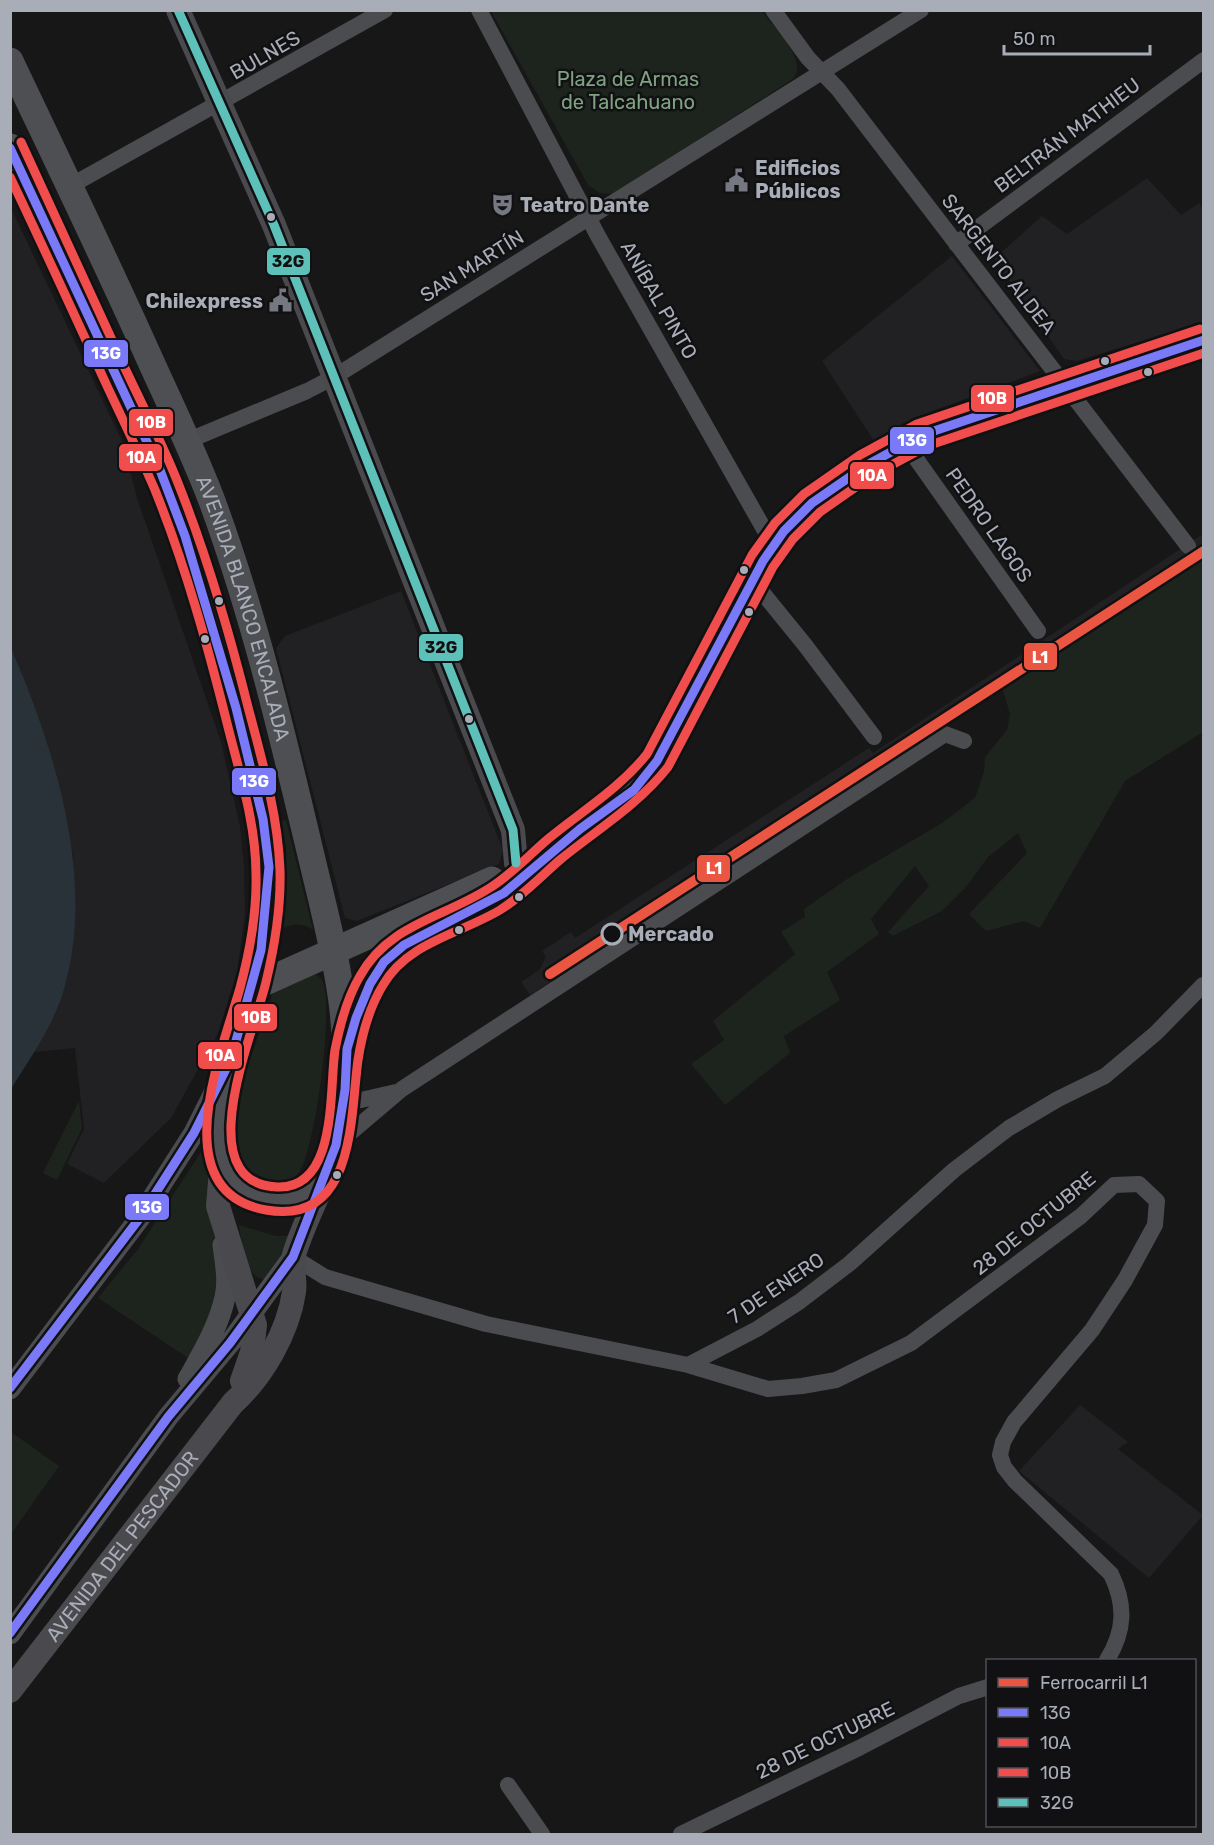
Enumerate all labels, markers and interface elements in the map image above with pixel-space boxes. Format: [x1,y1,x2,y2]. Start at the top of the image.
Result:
scale bar [1004,18,1150,56]
street label: BULNES [226,25,304,85]
text: 50 m [1013,28,1056,50]
park label: Plaza de Armas de Talcahuano [557,67,699,114]
street label: BELTRÁN MATHIEU [989,72,1145,198]
place label: Edificios Públicos [755,156,840,203]
public building icon: Edificios Públicos [724,167,750,193]
street label: SARGENTO ALDEA [937,189,1061,339]
theatre icon: Teatro Dante [489,192,515,218]
place label: Teatro Dante [520,193,649,217]
unlabelled marker [265,211,277,223]
street label: SAN MARTÍN [416,225,528,307]
street label: ANÍBAL PINTO [616,237,702,363]
line badge: 32G [266,247,311,276]
text: 32G [272,252,304,271]
public building icon: Chilexpress [268,288,294,314]
place label: Chilexpress [146,289,263,313]
line badge: 13G [83,339,129,368]
text: 13G [91,344,121,363]
unlabelled marker [1099,355,1111,367]
unlabelled marker [1142,366,1154,378]
line badge: 10B [970,384,1015,413]
text: 10B [977,389,1007,408]
line badge: 10B [128,408,174,437]
text: 10B [136,413,166,432]
line badge: 13G [889,426,935,455]
text: 13G [897,431,927,450]
line badge: 10A [118,443,163,472]
text: 10A [126,448,157,467]
line badge: 10A [849,461,895,490]
street label: PEDRO LAGOS [941,463,1037,587]
text: 10A [857,466,888,485]
street label: AVENIDA BLANCO ENCALADA [191,472,295,743]
unlabelled marker [738,564,750,576]
unlabelled marker [213,595,225,607]
unlabelled marker [743,606,755,618]
unlabelled marker [199,633,211,645]
line badge: 32G [418,633,464,662]
text: 32G [425,638,457,657]
line badge: L1 [1023,642,1058,671]
text: L1 [1032,648,1048,667]
unlabelled marker [463,713,475,725]
line badge: 13G [231,767,277,796]
text: 13G [239,772,269,791]
line badge: L1 [696,854,731,883]
text: L1 [706,859,722,878]
unlabelled marker [513,891,525,903]
place label: Mercado [628,922,714,946]
marker: Mercado [601,923,623,945]
unlabelled marker [453,924,465,936]
line badge: 10B [233,1003,278,1032]
text: 10B [241,1008,271,1027]
line badge: 10A [197,1041,243,1070]
text: 10A [205,1046,236,1065]
street label: 28 DE OCTUBRE [968,1166,1100,1280]
unlabelled marker [331,1169,343,1181]
line badge: 13G [124,1193,170,1221]
text: 13G [132,1198,162,1217]
street label: 7 DE ENERO [723,1247,829,1329]
street label: AVENIDA DEL PESCADOR [41,1446,203,1646]
legend [986,1659,1196,1827]
text: Ferrocarril L1 [1040,1672,1148,1694]
street label: 28 DE OCTUBRE [752,1696,898,1784]
text: 13G [1040,1702,1071,1724]
text: 10A [1040,1732,1071,1754]
text: 10B [1040,1762,1071,1784]
text: 32G [1040,1792,1074,1814]

